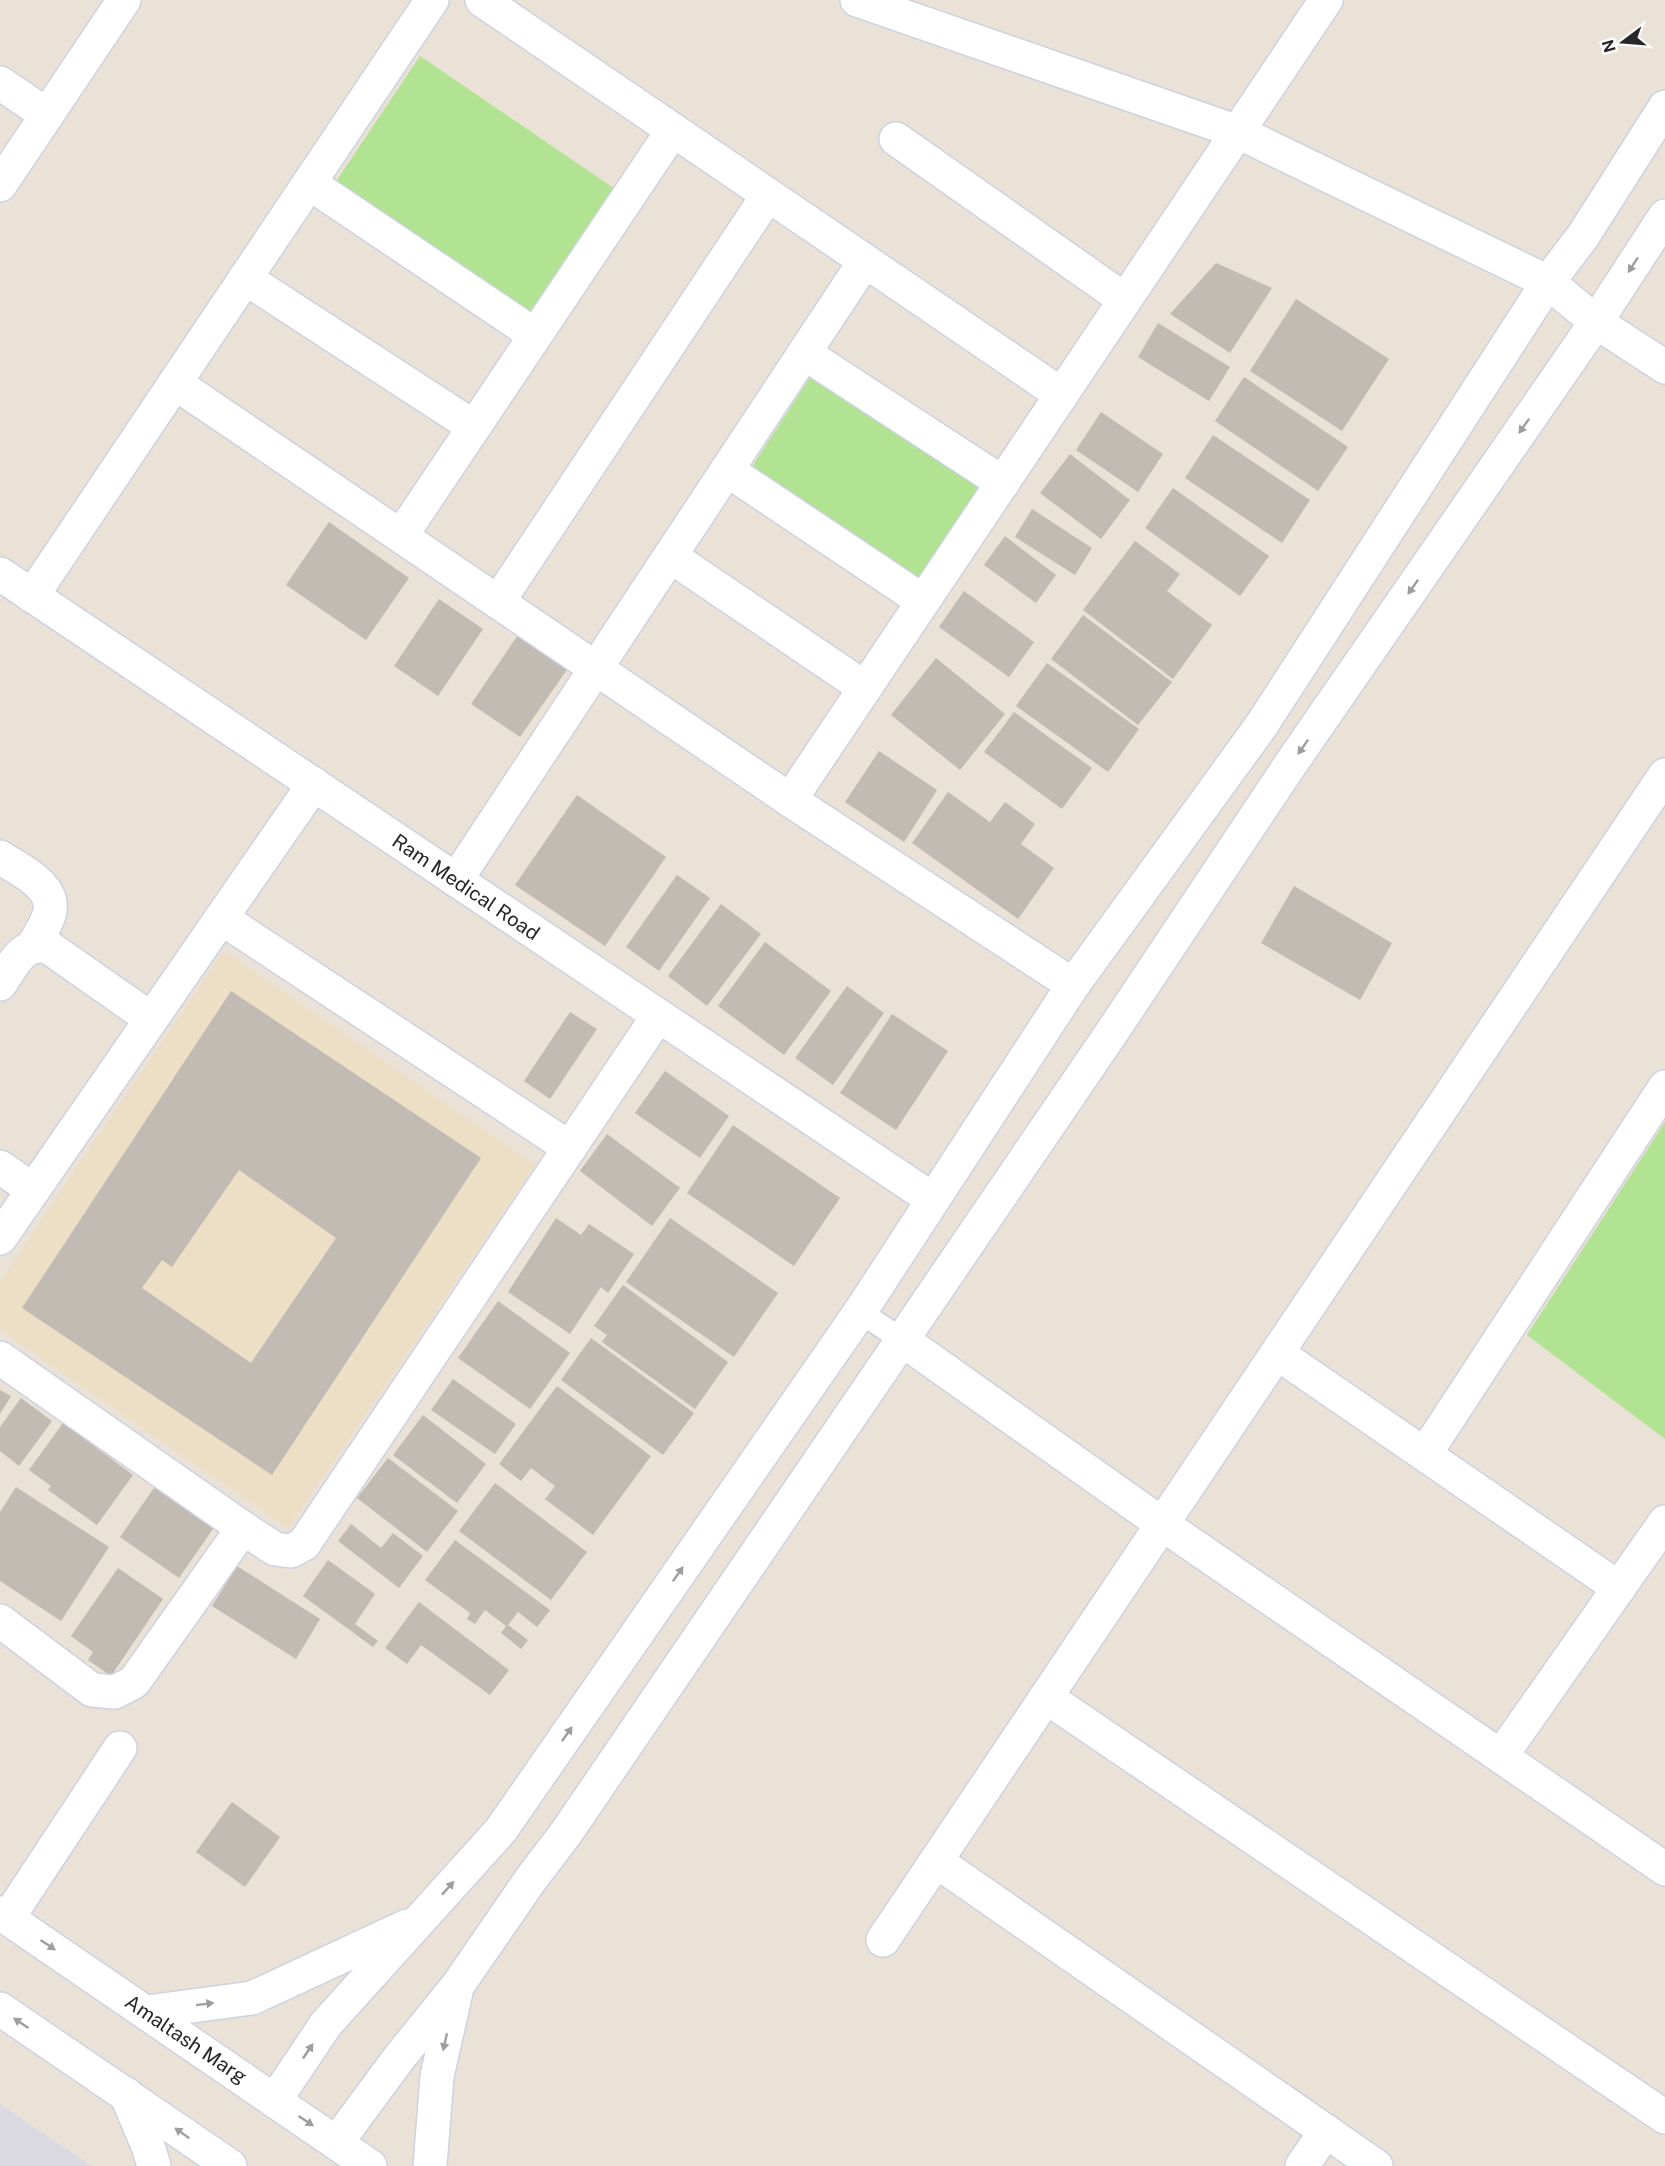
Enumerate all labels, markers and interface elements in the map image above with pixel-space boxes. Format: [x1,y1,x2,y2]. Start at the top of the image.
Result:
north arrow [1593,12,1653,72]
text: N [1598,37,1620,55]
one-way arrow [1628,256,1639,273]
one-way arrow [1518,418,1530,434]
one-way arrow [1407,578,1419,594]
one-way arrow [1297,739,1309,755]
street label: Ram Medical Road [388,829,544,945]
one-way arrow [672,1566,684,1582]
one-way arrow [561,1726,573,1742]
one-way arrow [441,1880,455,1895]
one-way arrow [40,1940,57,1951]
street label: Amaltash Marg [121,1989,251,2089]
one-way arrow [195,2000,214,2009]
one-way arrow [13,2017,29,2029]
one-way arrow [440,2032,449,2051]
one-way arrow [302,2043,313,2060]
one-way arrow [297,2115,313,2127]
one-way arrow [174,2127,190,2139]

